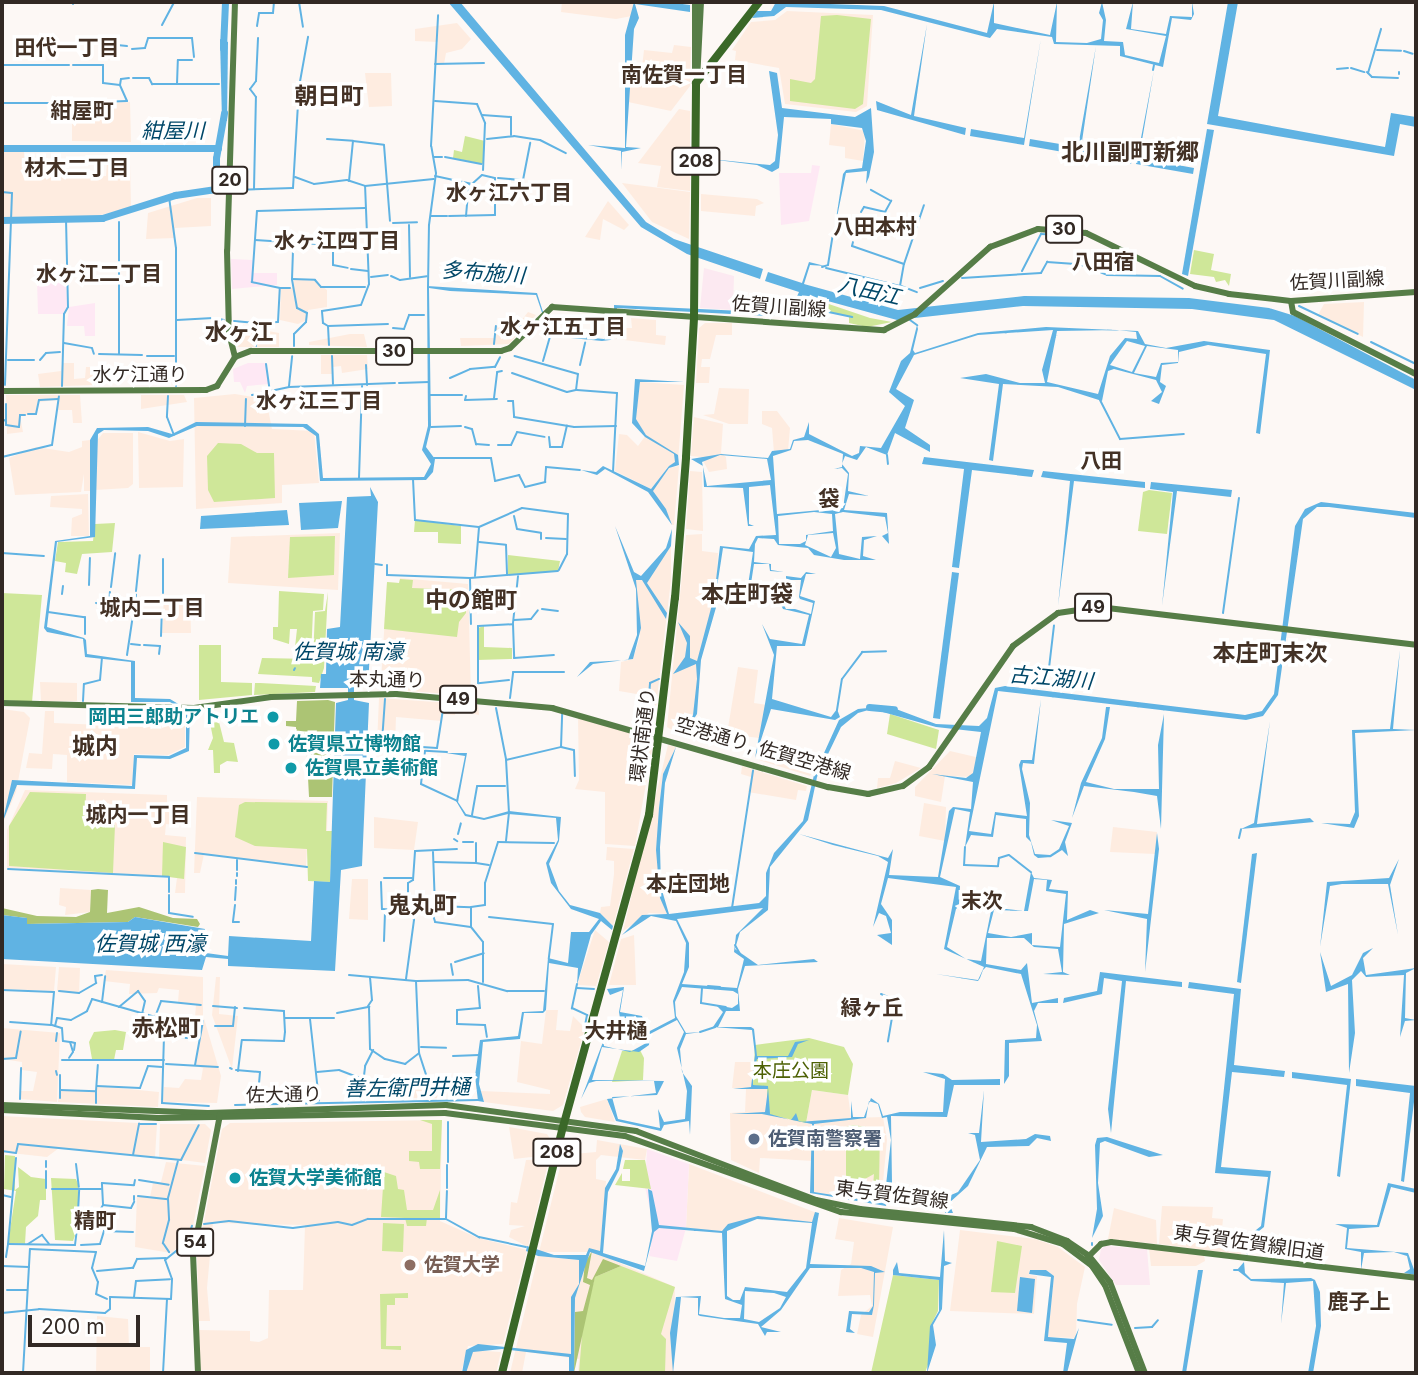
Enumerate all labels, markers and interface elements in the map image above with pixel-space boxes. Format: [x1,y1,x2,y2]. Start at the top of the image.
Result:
district label: 田代一丁目 [15,35,119,61]
district label: 南佐賀一丁目 [621,62,747,88]
district label: 朝日町 [295,82,363,110]
district label: 紺屋町 [51,98,113,124]
water label: 紺屋川 [142,118,204,144]
district label: 北川副町新郷 [1061,138,1199,166]
road number: 208 [670,146,722,176]
district label: 材木二丁目 [25,155,129,181]
road number: 20 [211,166,249,195]
district label: 水ヶ江六丁目 [446,180,572,206]
district label: 八田本村 [833,214,917,240]
road number: 30 [1045,214,1083,244]
district label: 水ヶ江四丁目 [274,228,400,254]
district label: 八田宿 [1072,249,1134,275]
water label: 多布施川 [440,258,526,288]
district label: 水ヶ江二丁目 [36,261,162,287]
street label: 佐賀川副線 [1289,267,1385,295]
water label: 八田江 [835,272,903,310]
street label: 佐賀川副線 [731,292,827,322]
district label: 水ヶ江五丁目 [500,314,626,340]
district label: 水ヶ江 [205,318,273,346]
road number: 30 [375,337,413,366]
street label: 水ケ江通り [93,364,187,386]
district label: 水ヶ江三丁目 [256,388,382,414]
district label: 八田 [1080,448,1122,474]
district label: 袋 [819,486,839,512]
district label: 本庄町袋 [701,580,793,608]
district label: 中の館町 [425,586,517,614]
road number: 49 [1074,592,1112,622]
district label: 城内二丁目 [100,595,204,621]
water label: 佐賀城 南濠 [293,639,403,665]
district label: 本庄町末次 [1213,639,1327,667]
water label: 古江湖川 [1008,662,1094,694]
street label: 本丸通り [349,668,425,692]
road number: 49 [439,684,477,714]
street label: 環状南通り [626,686,660,784]
place label: 岡田三郎助アトリエ [88,706,259,728]
marker: 岡田三郎助アトリエ [265,709,281,725]
street label: 空港通り, 佐賀空港線 [672,713,854,785]
district label: 城内 [72,732,118,760]
place label: 佐賀県立博物館 [288,733,421,755]
marker: 佐賀県立博物館 [266,736,282,752]
place label: 佐賀県立美術館 [305,757,438,779]
marker: 佐賀県立美術館 [283,760,299,776]
district label: 城内一丁目 [86,802,190,828]
district label: 本庄団地 [646,871,730,897]
district label: 末次 [961,888,1003,914]
district label: 鬼丸町 [388,891,456,919]
water label: 佐賀城 西濠 [95,931,205,957]
district label: 緑ヶ丘 [841,995,903,1021]
district label: 赤松町 [132,1014,200,1042]
district label: 大井樋 [585,1018,647,1044]
park label: 本庄公園 [753,1060,829,1082]
water label: 善左衛門井樋 [344,1074,470,1102]
street label: 佐大通り [246,1083,322,1107]
place label: 佐賀南警察署 [768,1128,882,1150]
marker: 佐賀南警察署 [746,1131,762,1147]
road number: 208 [531,1138,583,1167]
place label: 佐賀大学美術館 [249,1167,382,1189]
marker: 佐賀大学美術館 [227,1170,243,1186]
street label: 東与賀佐賀線 [834,1177,950,1213]
district label: 精町 [74,1208,116,1234]
street label: 東与賀佐賀線旧道 [1172,1221,1326,1265]
road number: 54 [176,1227,214,1256]
place label: 佐賀大学 [424,1254,500,1276]
marker: 佐賀大学 [402,1257,418,1273]
district label: 鹿子上 [1328,1289,1390,1315]
scale bar [32,1302,144,1346]
text: 200 m [41,1314,105,1339]

